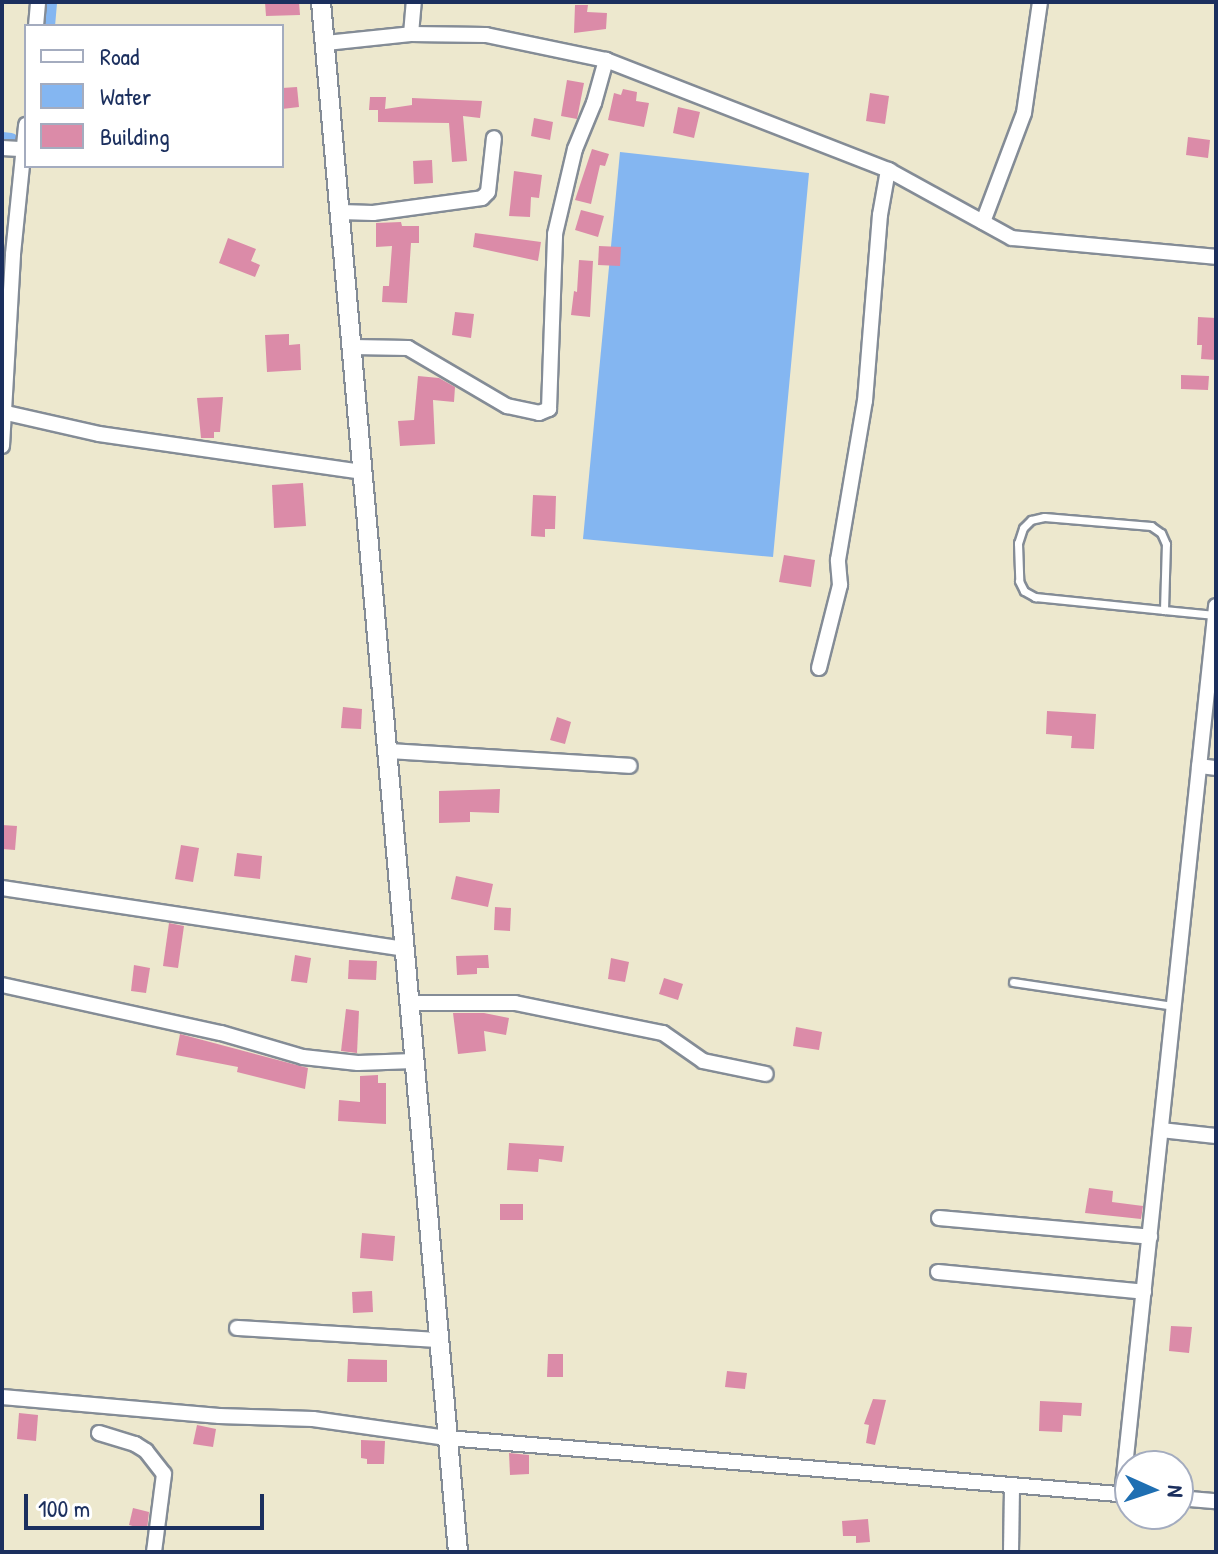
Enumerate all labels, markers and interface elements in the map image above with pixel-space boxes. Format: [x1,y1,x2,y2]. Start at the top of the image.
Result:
legend [24,24,284,168]
text: Road [100,40,139,72]
text: Water [100,80,151,112]
text: Building [100,120,170,152]
north arrow [1114,1450,1194,1530]
scale bar [28,1478,268,1528]
text: N [1161,1485,1191,1498]
text: 100 m [38,1492,90,1524]

